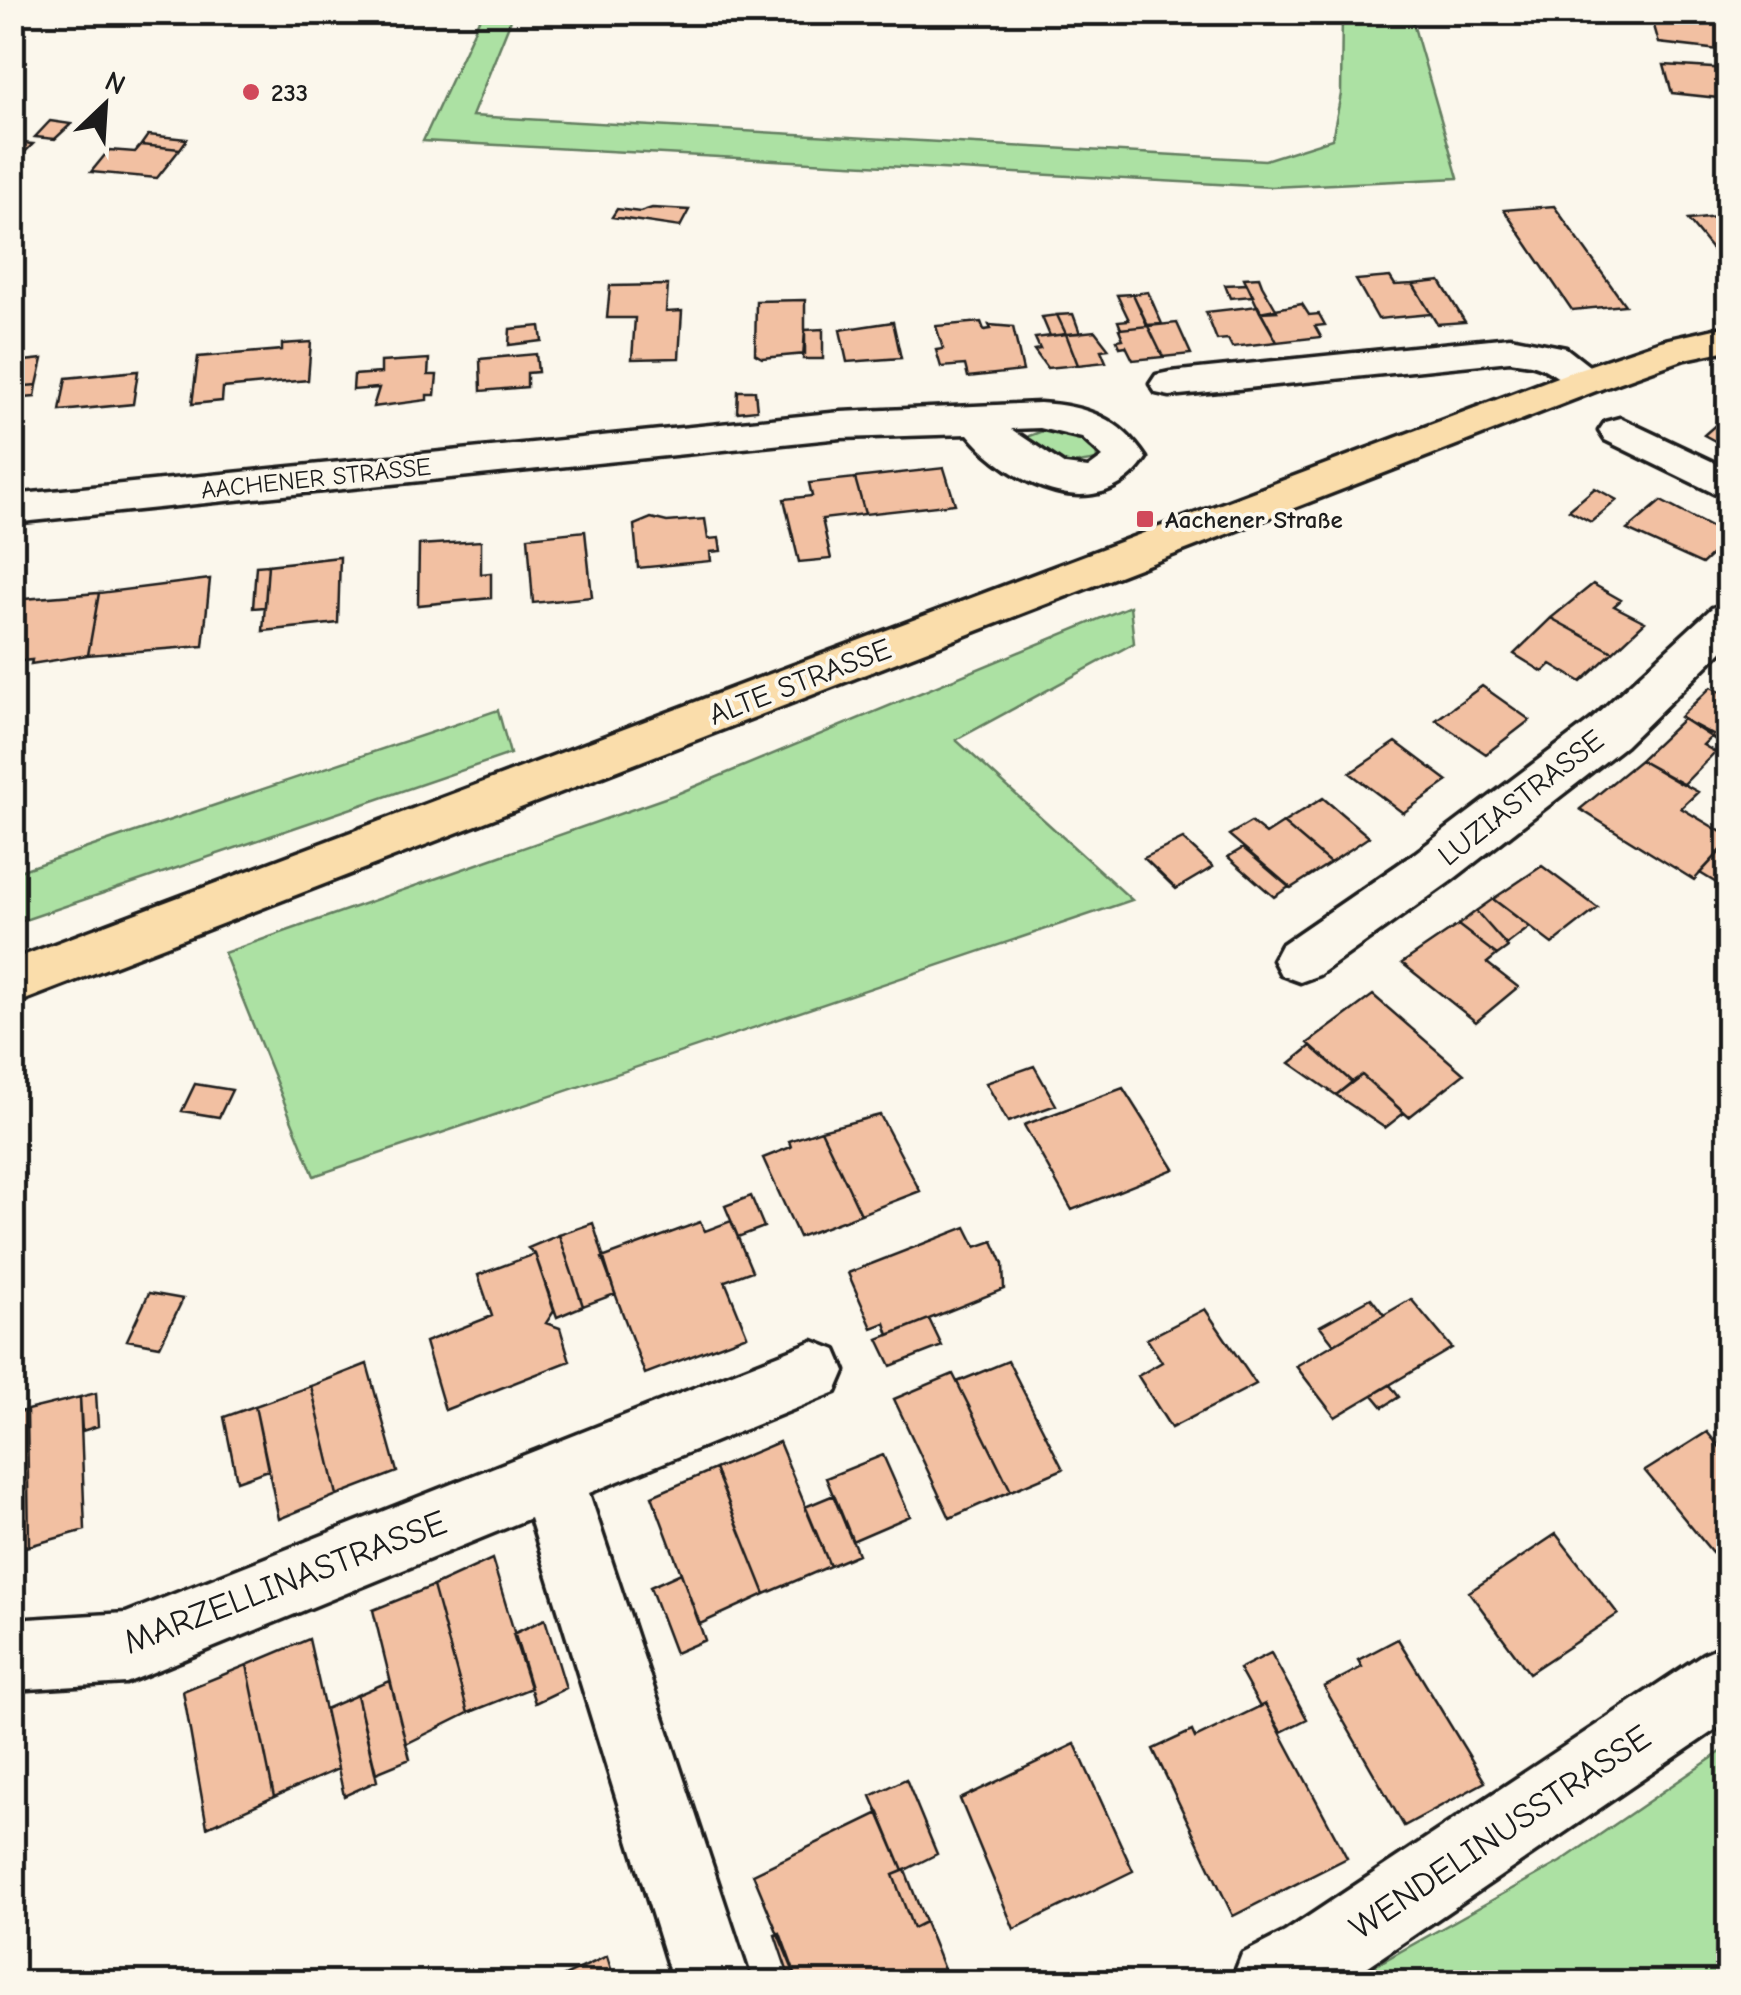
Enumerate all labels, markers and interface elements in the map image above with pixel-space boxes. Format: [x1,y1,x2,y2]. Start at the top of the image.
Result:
north arrow [55,55,155,155]
text: N [100,65,130,102]
place label: 233 [271,78,308,107]
marker: 233 [240,81,262,103]
street label: AACHENER STRASSE [200,451,432,505]
place label: Aachener Straße [1165,505,1343,534]
marker: Aachener Straße [1134,508,1156,530]
street label: ALTE STRASSE [704,631,896,733]
street label: LUZIASTRASSE [1431,723,1611,873]
street label: MARZELLINASTRASSE [118,1501,452,1663]
street label: WENDELINUSSTRASSE [1342,1716,1658,1948]

